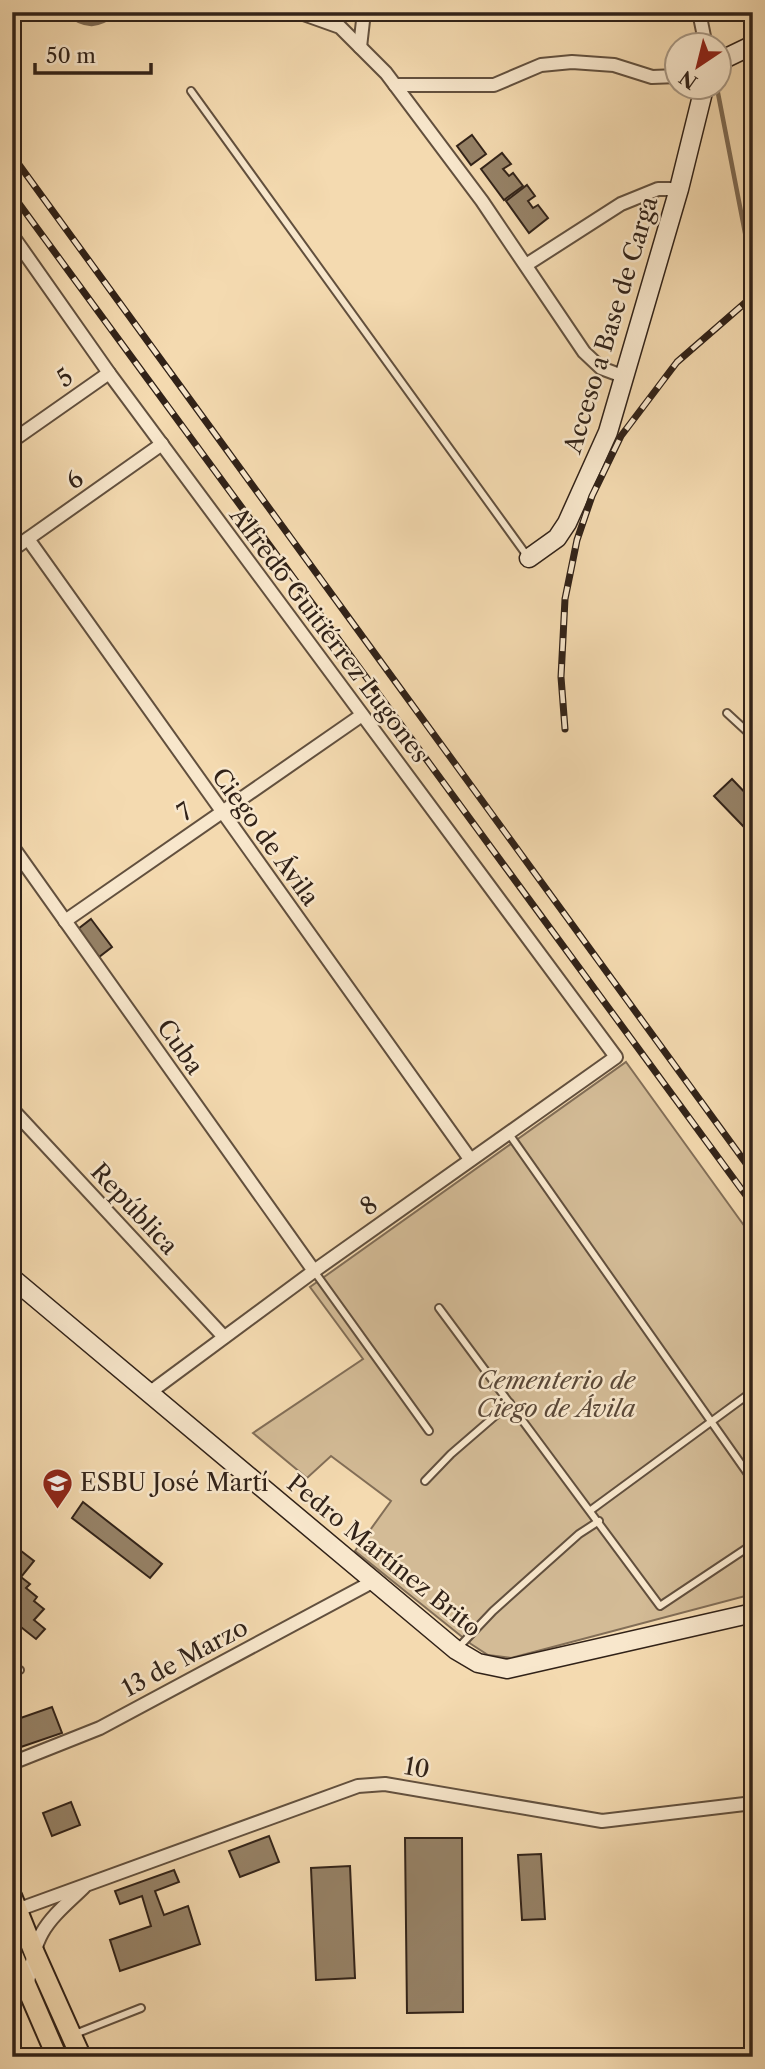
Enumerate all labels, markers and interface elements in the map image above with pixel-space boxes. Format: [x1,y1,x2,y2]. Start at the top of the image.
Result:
scale bar [35,32,150,76]
north arrow [664,32,734,102]
text: 50 m [46,43,96,68]
text: N [675,65,702,94]
street label: Acceso a Base de Carga [557,193,664,458]
street label: 5 [51,362,78,393]
street label: 6 [61,464,89,496]
street label: Alfredo Guitiérrez Lugones [223,501,435,768]
street label: Ciego de Ávila [206,762,325,911]
street label: 7 [172,796,198,827]
street label: Cuba [151,1014,210,1080]
street label: República [85,1157,184,1261]
street label: 8 [354,1190,383,1222]
park label: Cementerio de Ciego de Ávila [477,1366,637,1423]
school or university icon: ESBU José Martí [40,1466,74,1510]
place label: ESBU José Martí [80,1468,268,1497]
street label: Pedro Martínez Brito [281,1468,487,1643]
street label: 13 de Marzo [117,1612,253,1703]
street label: 10 [402,1751,432,1784]

